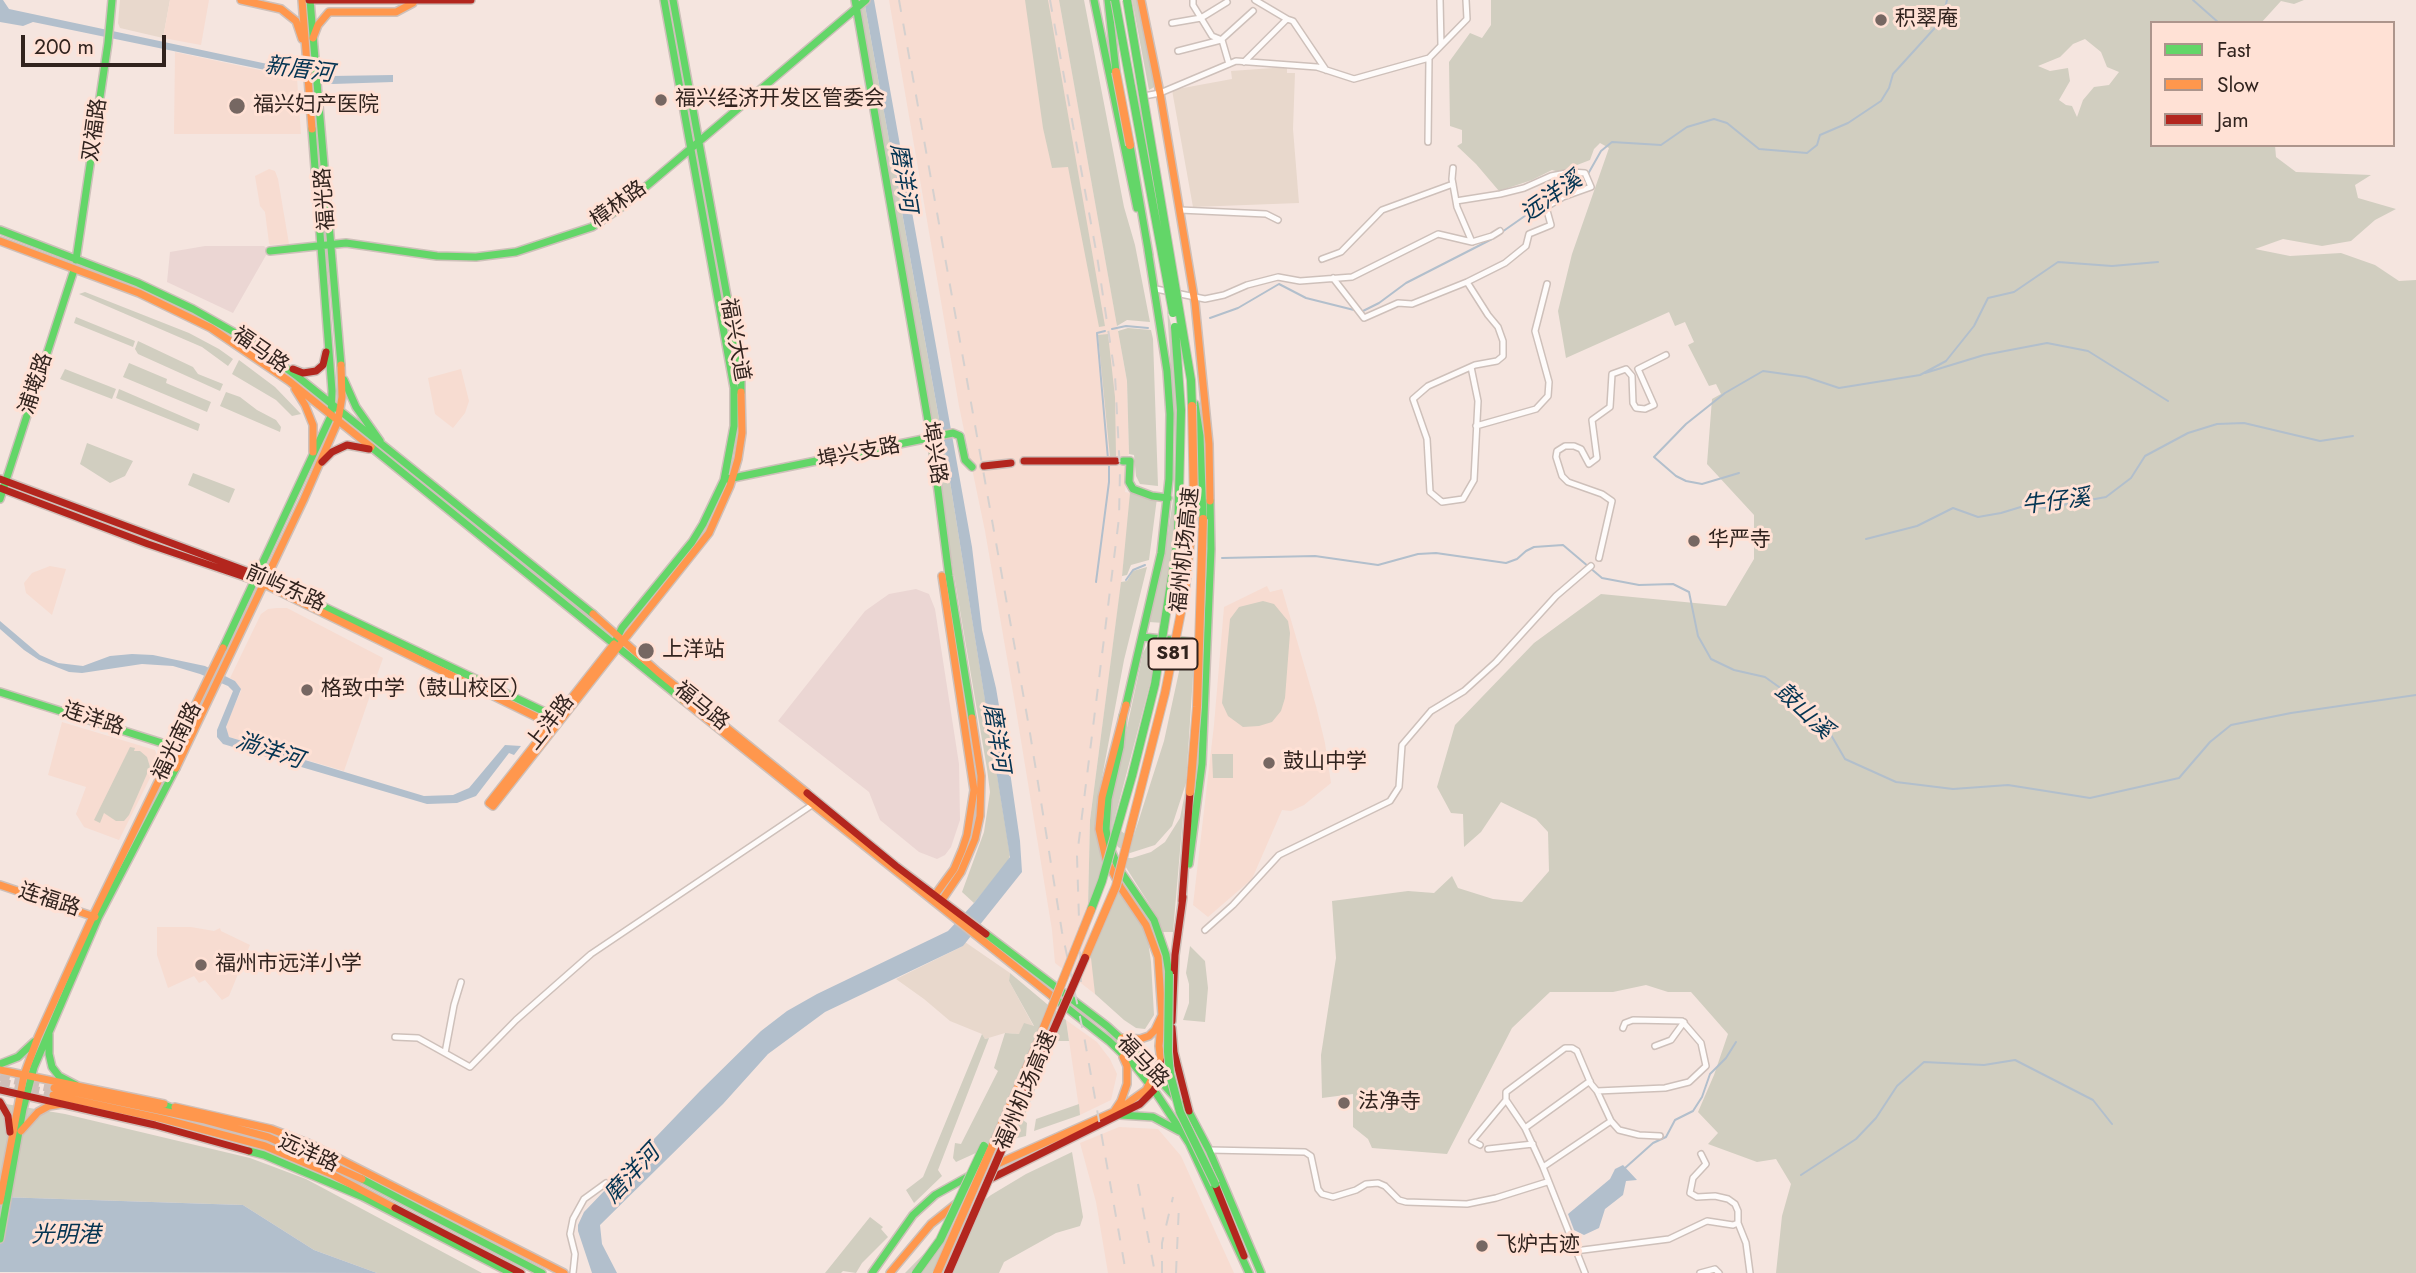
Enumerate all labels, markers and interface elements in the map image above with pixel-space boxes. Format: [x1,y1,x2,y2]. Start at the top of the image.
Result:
place label: 积翠庵 [1895,7,1958,33]
marker: 积翠庵 [1873,12,1889,28]
scale bar [24,21,170,65]
legend [2150,21,2395,147]
text: 200 m [34,32,94,62]
text: Fast [2217,35,2250,65]
water label: 新厝河 [263,53,335,89]
text: Slow [2217,70,2259,100]
place label: 福兴经济开发区管委会 [675,87,885,113]
marker: 福兴经济开发区管委会 [653,92,669,108]
place label: 福兴妇产医院 [253,93,379,119]
marker: 福兴妇产医院 [227,96,247,116]
street label: 双福路 [79,97,113,163]
text: Jam [2217,105,2249,135]
water label: 磨洋河 [883,142,921,214]
street label: 福光路 [311,167,341,231]
water label: 远洋溪 [1516,167,1588,229]
street label: 樟林路 [586,176,652,234]
street label: 福兴大道 [714,296,754,384]
street label: 福马路 [227,323,293,379]
street label: 浦墘路 [15,350,59,418]
street label: 埠兴路 [916,420,950,486]
street label: 埠兴支路 [815,434,903,474]
water label: 牛仔溪 [2020,485,2092,521]
street label: 福州机场高速 [1167,486,1205,614]
place label: 华严寺 [1708,528,1771,554]
marker: 华严寺 [1686,533,1702,549]
street label: 前屿东路 [242,560,328,618]
place label: 上洋站 [662,638,725,664]
road number: S81 [1148,638,1198,670]
marker: 上洋站 [636,641,656,661]
place label: 格致中学（鼓山校区） [321,677,531,703]
street label: 福马路 [669,677,733,737]
water label: 鼓山溪 [1768,678,1838,746]
marker: 格致中学（鼓山校区） [299,682,315,698]
street label: 上洋路 [522,690,580,756]
street label: 连洋路 [59,698,127,742]
street label: 福光南路 [148,699,208,785]
water label: 磨洋河 [976,702,1014,774]
water label: 淌洋河 [232,728,306,776]
place label: 鼓山中学 [1283,750,1367,776]
marker: 鼓山中学 [1261,755,1277,771]
street label: 连福路 [15,879,83,923]
place label: 福州市远洋小学 [215,952,362,978]
marker: 福州市远洋小学 [193,957,209,973]
street label: 福州机场高速 [991,1028,1063,1154]
street label: 福马路 [1111,1031,1173,1093]
place label: 法净寺 [1358,1090,1421,1116]
marker: 法净寺 [1336,1095,1352,1111]
street label: 远洋路 [274,1130,342,1178]
water label: 磨洋河 [599,1140,667,1210]
water label: 光明港 [32,1222,100,1250]
place label: 飞炉古迹 [1496,1233,1580,1259]
marker: 飞炉古迹 [1474,1238,1490,1254]

